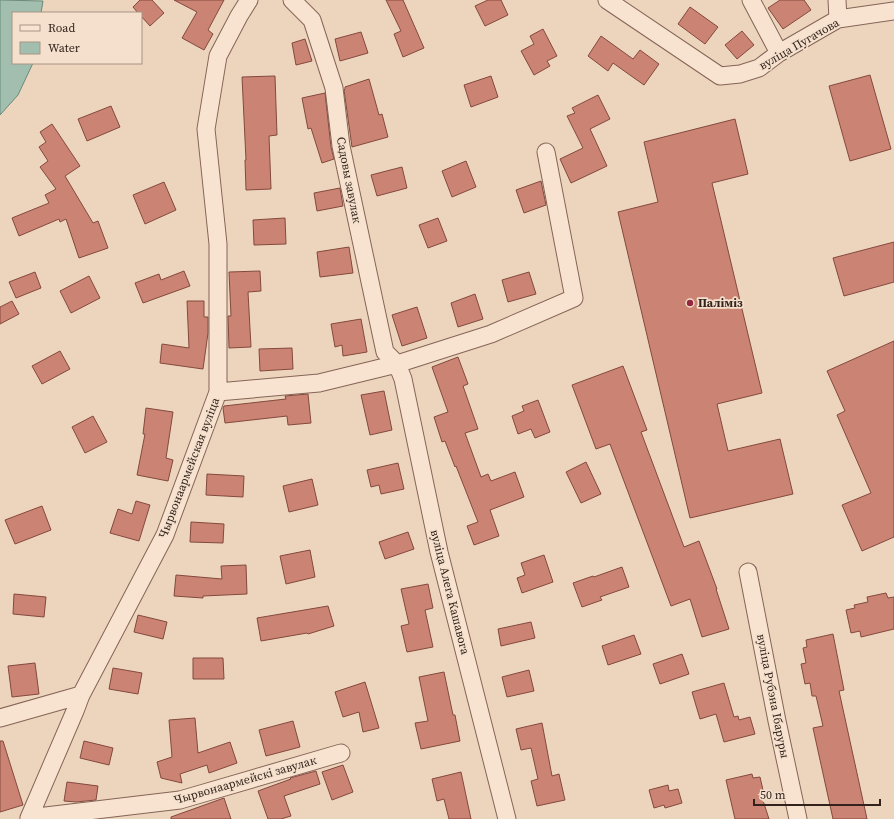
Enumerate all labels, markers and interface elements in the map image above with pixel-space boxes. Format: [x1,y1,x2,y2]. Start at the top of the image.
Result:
legend [12,12,142,64]
street label: вуліца Пугачова [756,14,843,73]
text: Road [48,20,75,36]
text: Water [48,40,80,56]
street label: Садовы завулак [333,135,365,225]
place label: Паліміз [698,295,743,311]
marker: Паліміз [685,298,695,308]
street label: Чырвонаармейская вуліца [155,394,224,541]
street label: вуліца Алега Кашавога [427,528,473,657]
street label: вуліца Рубэна Ібаруры [753,632,793,760]
street label: Чырвонаармейскі завулак [172,752,318,808]
scale bar [754,781,880,807]
text: 50 m [760,787,786,803]

